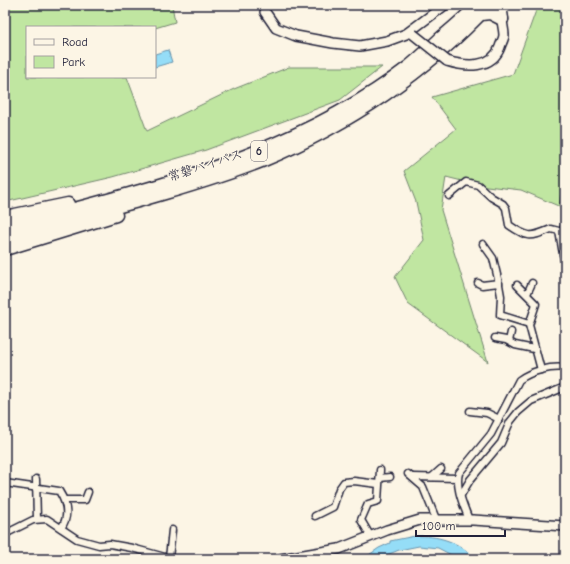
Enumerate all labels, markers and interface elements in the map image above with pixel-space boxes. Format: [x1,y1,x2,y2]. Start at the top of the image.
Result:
legend [26,26,156,78]
text: Road [62,35,88,49]
text: Park [62,55,85,69]
road number: 6 [251,141,267,161]
street label: 常磐バイパス [166,146,244,184]
scale bar [416,512,505,538]
text: 100 m [422,519,455,533]

